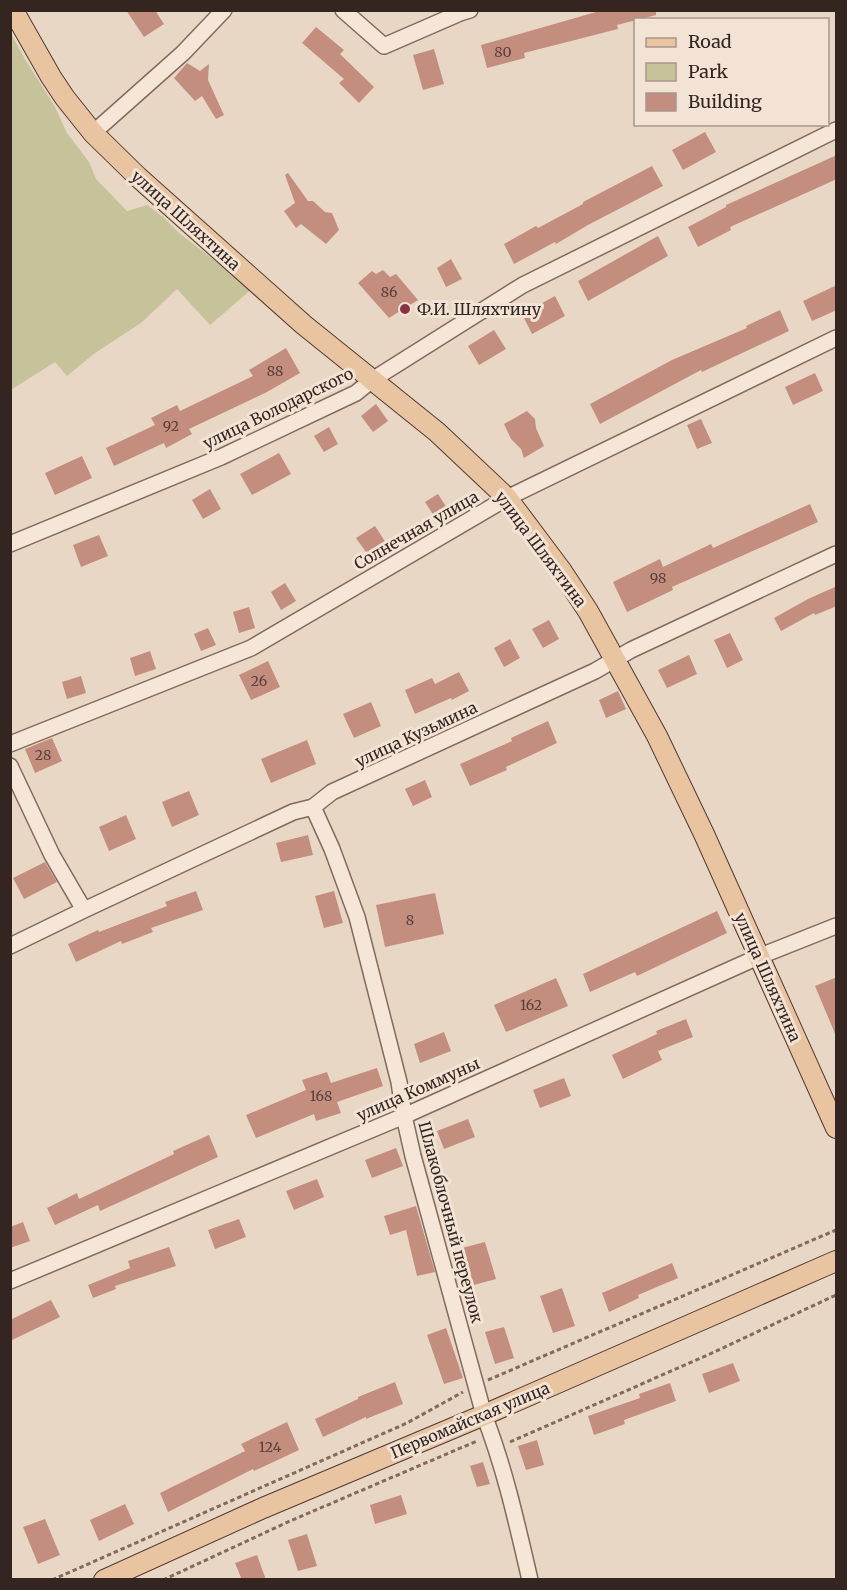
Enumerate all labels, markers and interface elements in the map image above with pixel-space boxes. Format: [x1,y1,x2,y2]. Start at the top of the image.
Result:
legend [634,18,829,126]
text: Road [688,30,732,53]
house number: 80 [494,43,512,61]
text: Park [688,60,729,83]
text: Building [688,90,762,113]
street label: улица Шляхтина [127,166,245,274]
house number: 86 [381,283,397,301]
place label: Ф.И. Шляхтину [417,299,542,319]
marker: Ф.И. Шляхтину [398,302,412,316]
house number: 88 [267,362,283,380]
street label: улица Володарского [200,363,356,453]
house number: 92 [163,417,179,435]
street label: Солнечная улица [350,486,482,574]
street label: улица Шляхтина [491,487,591,611]
house number: 98 [650,569,666,587]
house number: 26 [251,672,267,690]
street label: улица Кузьмина [352,697,481,771]
house number: 28 [35,746,51,764]
street label: улица Шляхтина [730,909,806,1045]
house number: 8 [406,911,414,929]
house number: 162 [520,996,542,1014]
street label: улица Коммуны [353,1053,483,1125]
house number: 168 [310,1087,332,1105]
street label: Шлакоблочный переулок [414,1119,488,1325]
street label: Первомайская улица [387,1377,553,1463]
house number: 124 [259,1438,282,1456]

